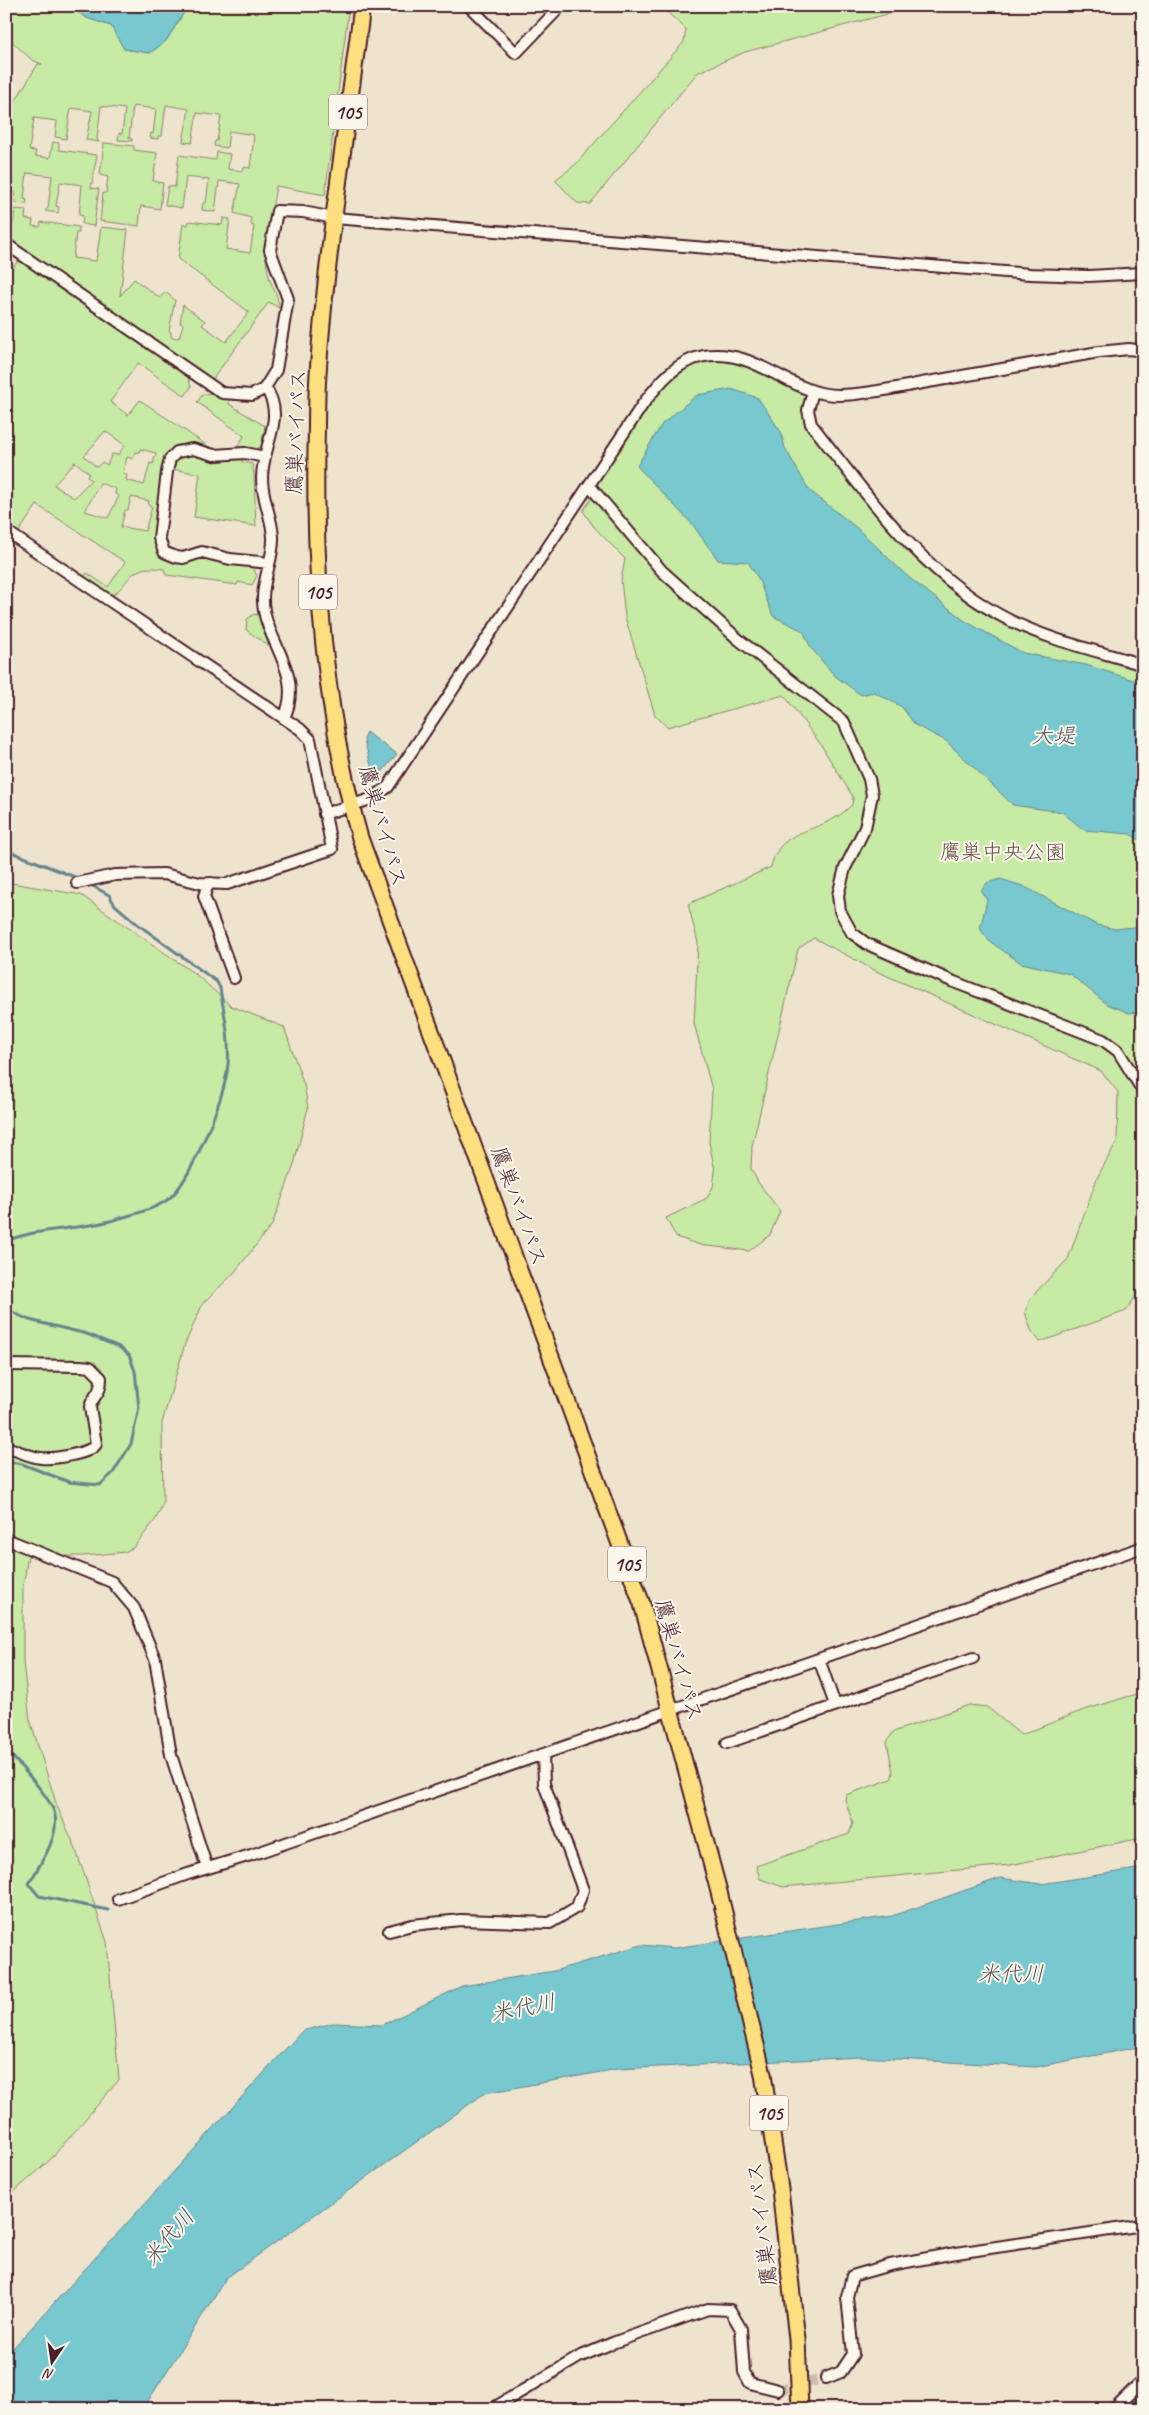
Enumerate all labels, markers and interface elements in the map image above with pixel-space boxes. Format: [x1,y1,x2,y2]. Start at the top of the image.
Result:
road number: 105 [329,94,367,130]
street label: 鷹巣バイパス [281,369,311,495]
road number: 105 [299,574,337,610]
water label: 大堤 [1031,722,1076,750]
street label: 鷹巣バイパス [353,762,413,890]
park label: 鷹巣中央公園 [940,839,1066,865]
street label: 鷹巣バイパス [485,1143,553,1269]
road number: 105 [608,1546,646,1582]
street label: 鷹巣バイパス [649,1596,709,1724]
water label: 米代川 [978,1960,1044,1988]
water label: 米代川 [488,1988,558,2028]
road number: 105 [750,2096,788,2130]
street label: 鷹巣バイパス [741,2160,783,2288]
water label: 米代川 [137,2203,201,2272]
north arrow [28,2338,78,2388]
text: N [41,2364,55,2383]

